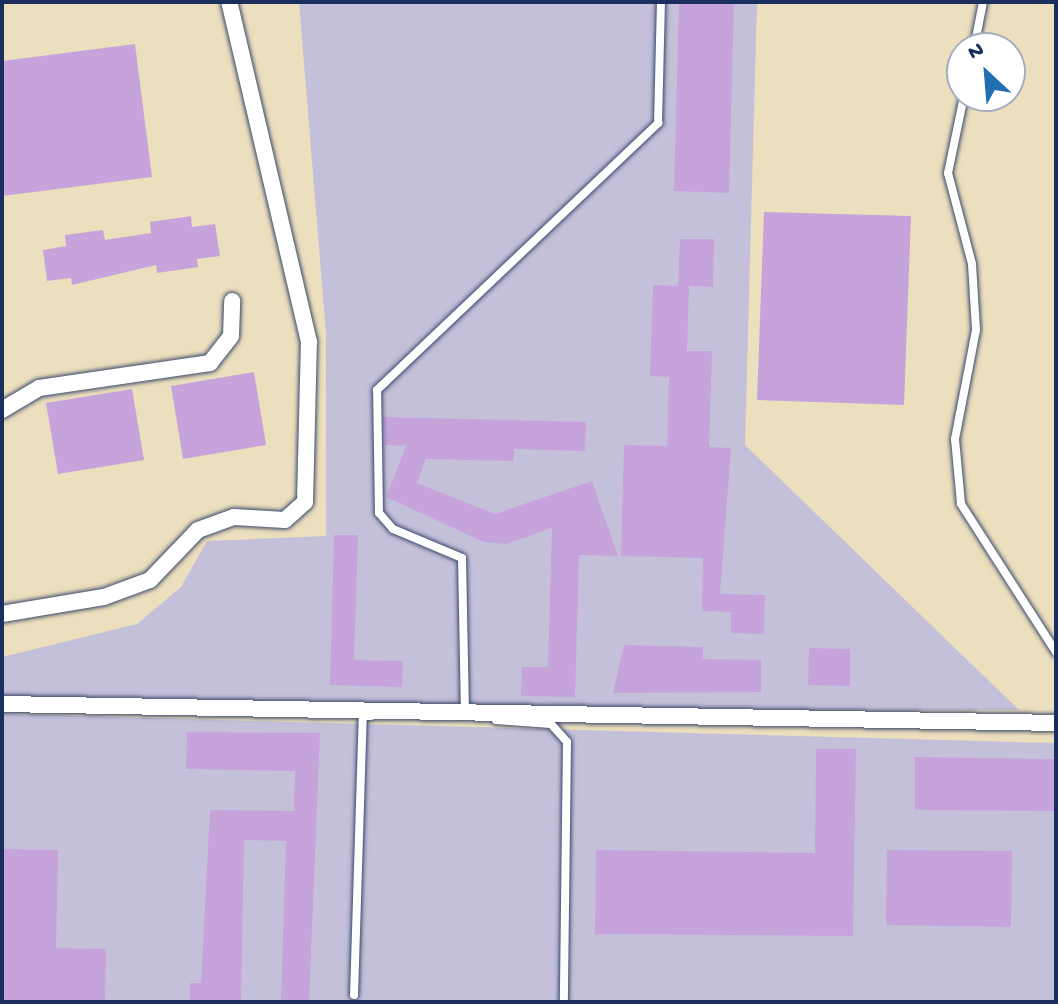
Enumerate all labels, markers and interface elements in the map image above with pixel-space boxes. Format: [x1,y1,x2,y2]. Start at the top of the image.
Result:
north arrow [946,32,1026,112]
text: N [964,37,989,67]

